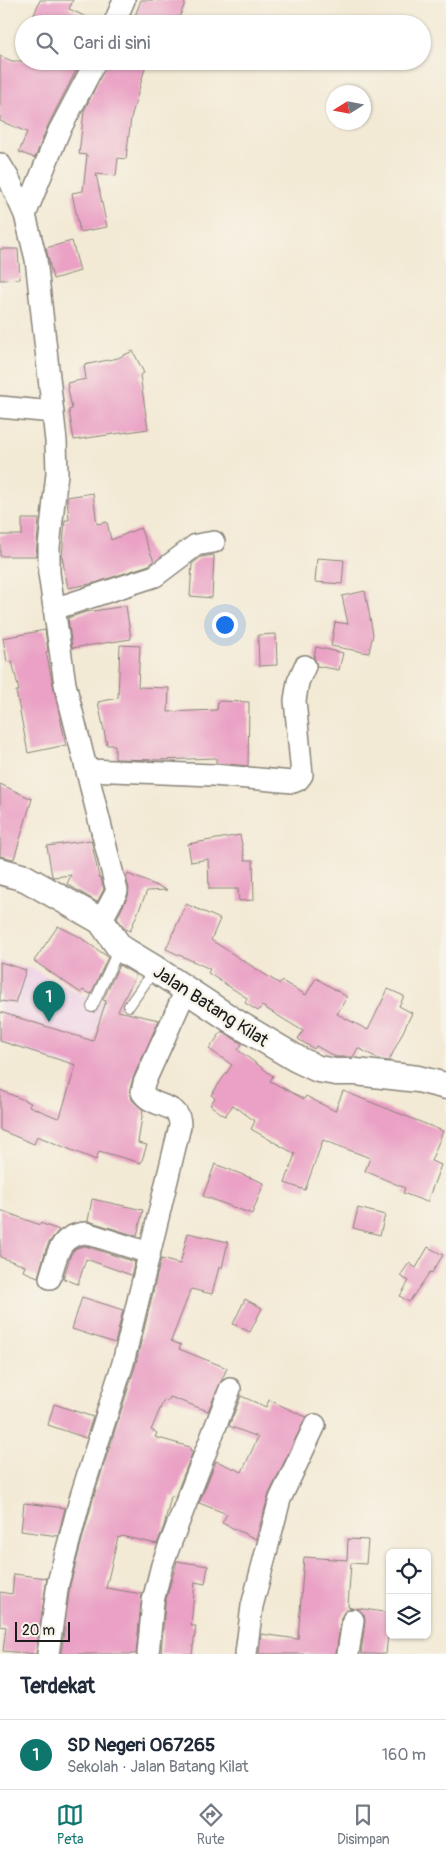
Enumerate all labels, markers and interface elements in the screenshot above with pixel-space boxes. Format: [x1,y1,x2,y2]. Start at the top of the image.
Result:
search box [15,15,431,70]
icon: search [33,29,61,57]
text: Cari di sini [73,31,150,55]
north arrow [326,85,371,130]
your location [212,612,238,638]
street label: Jalan Batang Kilat [149,961,273,1053]
pin: 1 [33,981,65,1022]
map controls [386,1549,431,1639]
button: locate [386,1549,431,1594]
button: layers [386,1594,431,1639]
scale bar [15,1619,70,1642]
text: 20 m [22,1622,55,1639]
text: Terdekat [20,1673,95,1700]
text: SD Negeri 067265 [67,1733,215,1757]
text: 1 [33,1745,39,1765]
text: 160 m [382,1745,426,1765]
text: Sekolah · Jalan Batang Kilat [67,1757,248,1777]
tab: Peta [56,1801,84,1848]
tab: Rute [197,1801,225,1848]
tab: Disimpan [337,1801,390,1848]

